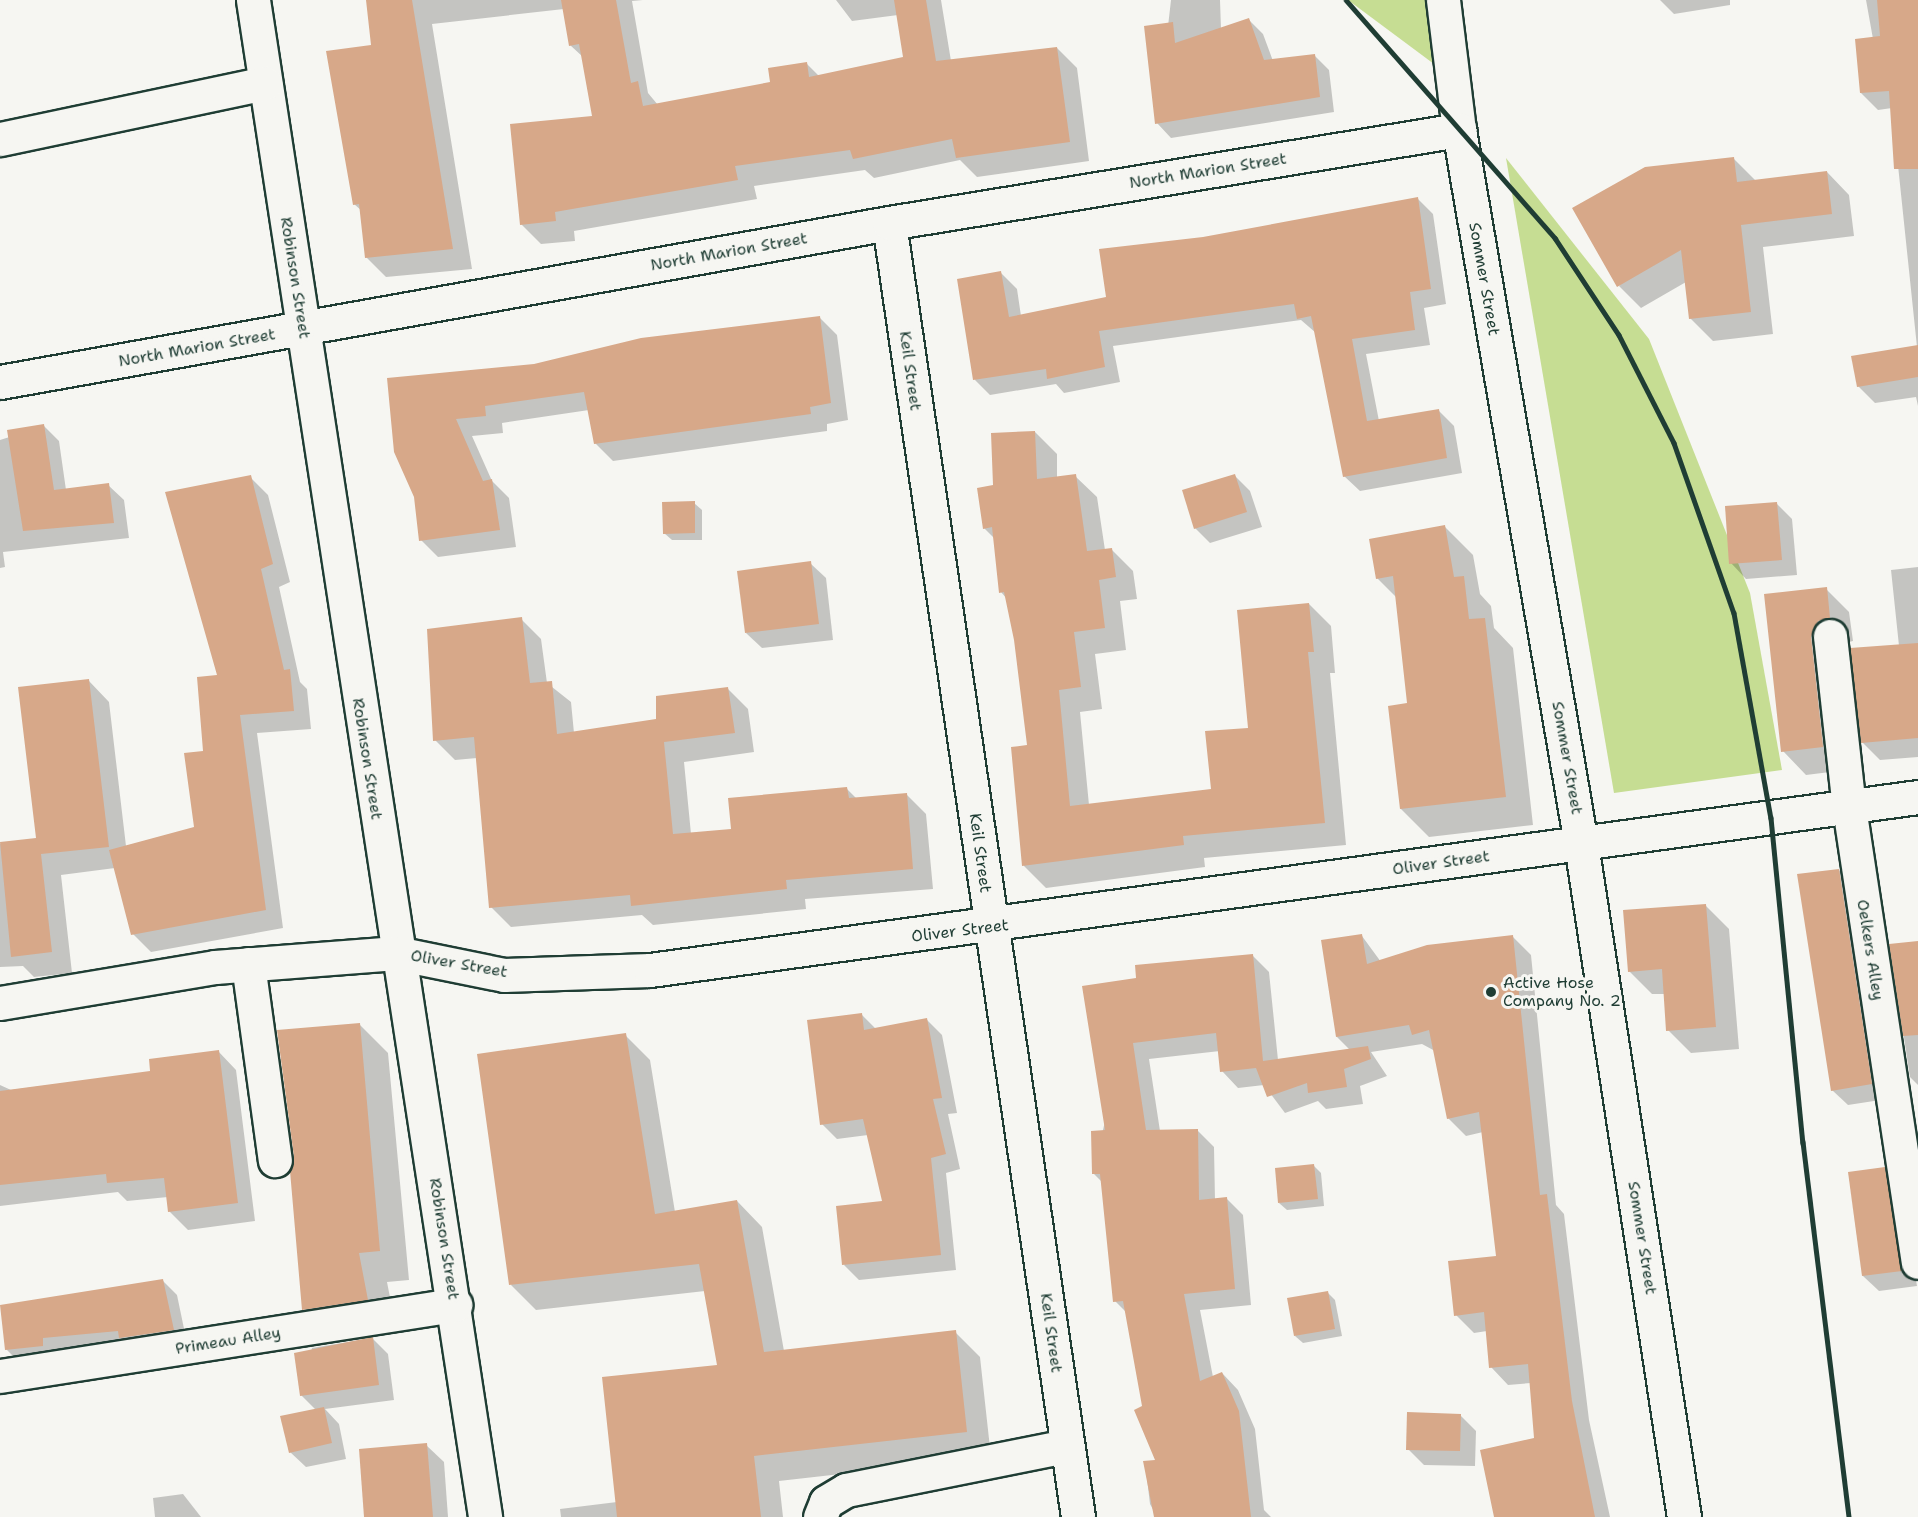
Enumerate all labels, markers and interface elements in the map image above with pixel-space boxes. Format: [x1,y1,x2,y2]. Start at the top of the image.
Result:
street label: North Marion Street [1128,149,1288,193]
street label: Robinson Street [276,216,314,340]
street label: Sommer Street [1465,221,1503,337]
street label: North Marion Street [649,229,809,275]
street label: North Marion Street [117,325,277,371]
street label: Keil Street [895,330,925,412]
street label: Robinson Street [348,697,386,821]
street label: Sommer Street [1548,700,1586,816]
street label: Keil Street [965,812,995,894]
street label: Oliver Street [1391,847,1491,879]
street label: Oelkers Alley [1853,898,1887,1002]
street label: Oliver Street [910,916,1010,946]
street label: Oliver Street [409,946,509,982]
place label: Active Hose Company No. 2 [1503,973,1621,1011]
marker: Active Hose Company No. 2 [1484,985,1498,999]
street label: Robinson Street [425,1177,463,1301]
street label: Sommer Street [1624,1180,1660,1296]
street label: Keil Street [1036,1292,1066,1374]
street label: Primeau Alley [174,1323,282,1359]

